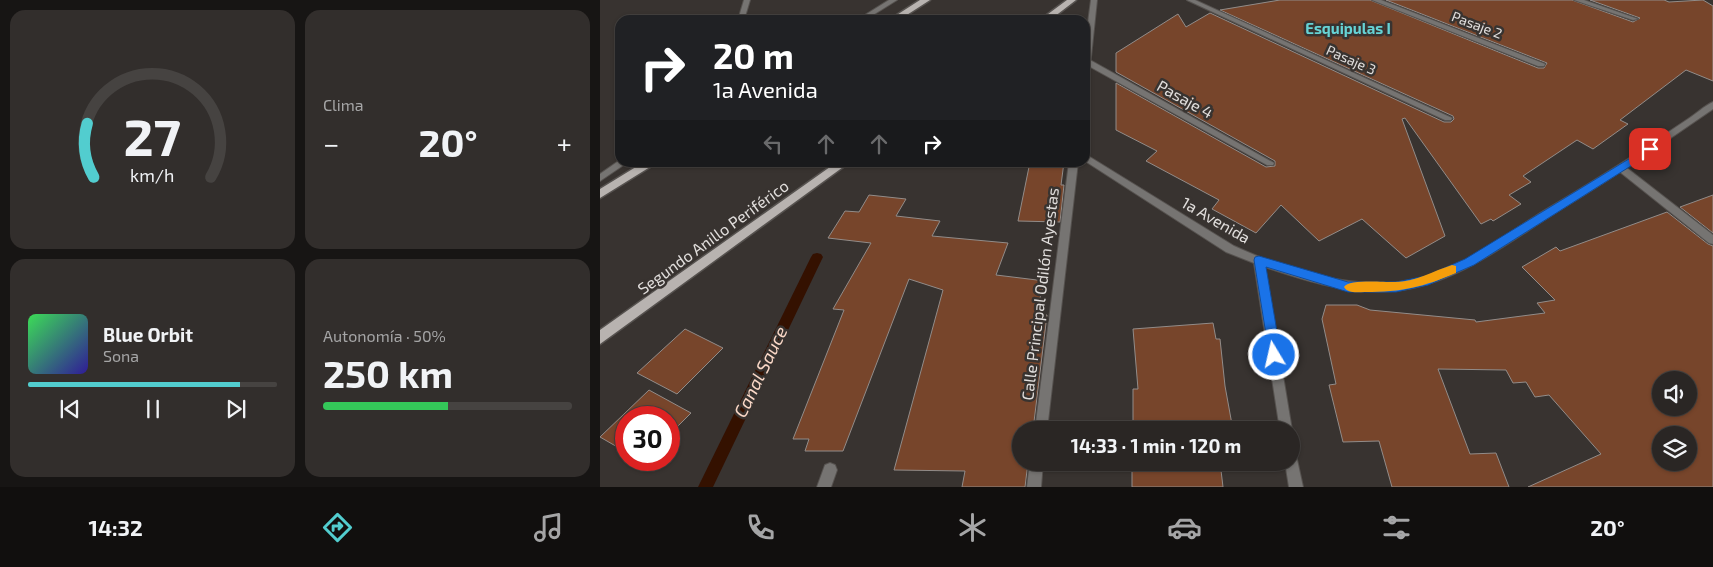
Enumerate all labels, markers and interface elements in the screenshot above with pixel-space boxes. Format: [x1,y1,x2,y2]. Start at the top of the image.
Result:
street label: Pasaje 2 [1450,7,1505,42]
district label: Esquipulas I [1305,19,1391,37]
text: 20 m [713,34,794,76]
icon: right [630,35,695,100]
street label: Pasaje 3 [1324,41,1379,78]
street label: Pasaje 4 [1153,75,1217,123]
text: 1a Avenida [713,76,818,102]
text: Clima [323,95,364,114]
text: 27 [124,104,181,166]
text: 20° [418,119,478,165]
text: − [323,126,339,160]
text: + [557,126,572,160]
pin [1629,128,1671,170]
icon: left [759,130,787,158]
icon: ahead [812,130,840,158]
icon: ahead [865,130,893,158]
icon: right [918,130,946,158]
icon: arrive [1636,135,1664,163]
text: km/h [130,164,175,186]
street label: Segundo Anillo Periférico [634,175,792,298]
street label: Calle Principal Odilón Ayestas [1017,186,1062,401]
street label: 1a Avenida [1179,192,1254,247]
water label: Canal Sauce [729,322,792,421]
text: Blue Orbit [103,323,193,346]
text: Autonomía · 50% [323,326,446,345]
position arrow [1247,328,1299,380]
text: Sona [103,346,139,365]
text: 250 km [323,350,453,396]
map controls [1652,371,1697,471]
button: sound [1652,371,1697,416]
icon: previous [56,395,84,423]
icon: pause [139,395,167,423]
icon: next [222,395,250,423]
speed limit sign: 30 [615,406,680,471]
button: layers [1652,426,1697,471]
text: 14:33 · 1 min · 120 m [1071,434,1241,457]
icon: directions [320,510,355,545]
icon: music [531,510,566,545]
icon: phone [743,510,778,545]
icon: climate [955,510,990,545]
icon: car [1167,510,1202,545]
icon: filters [1379,510,1414,545]
text: 14:32 [88,514,143,540]
text: 20° [1590,514,1625,540]

